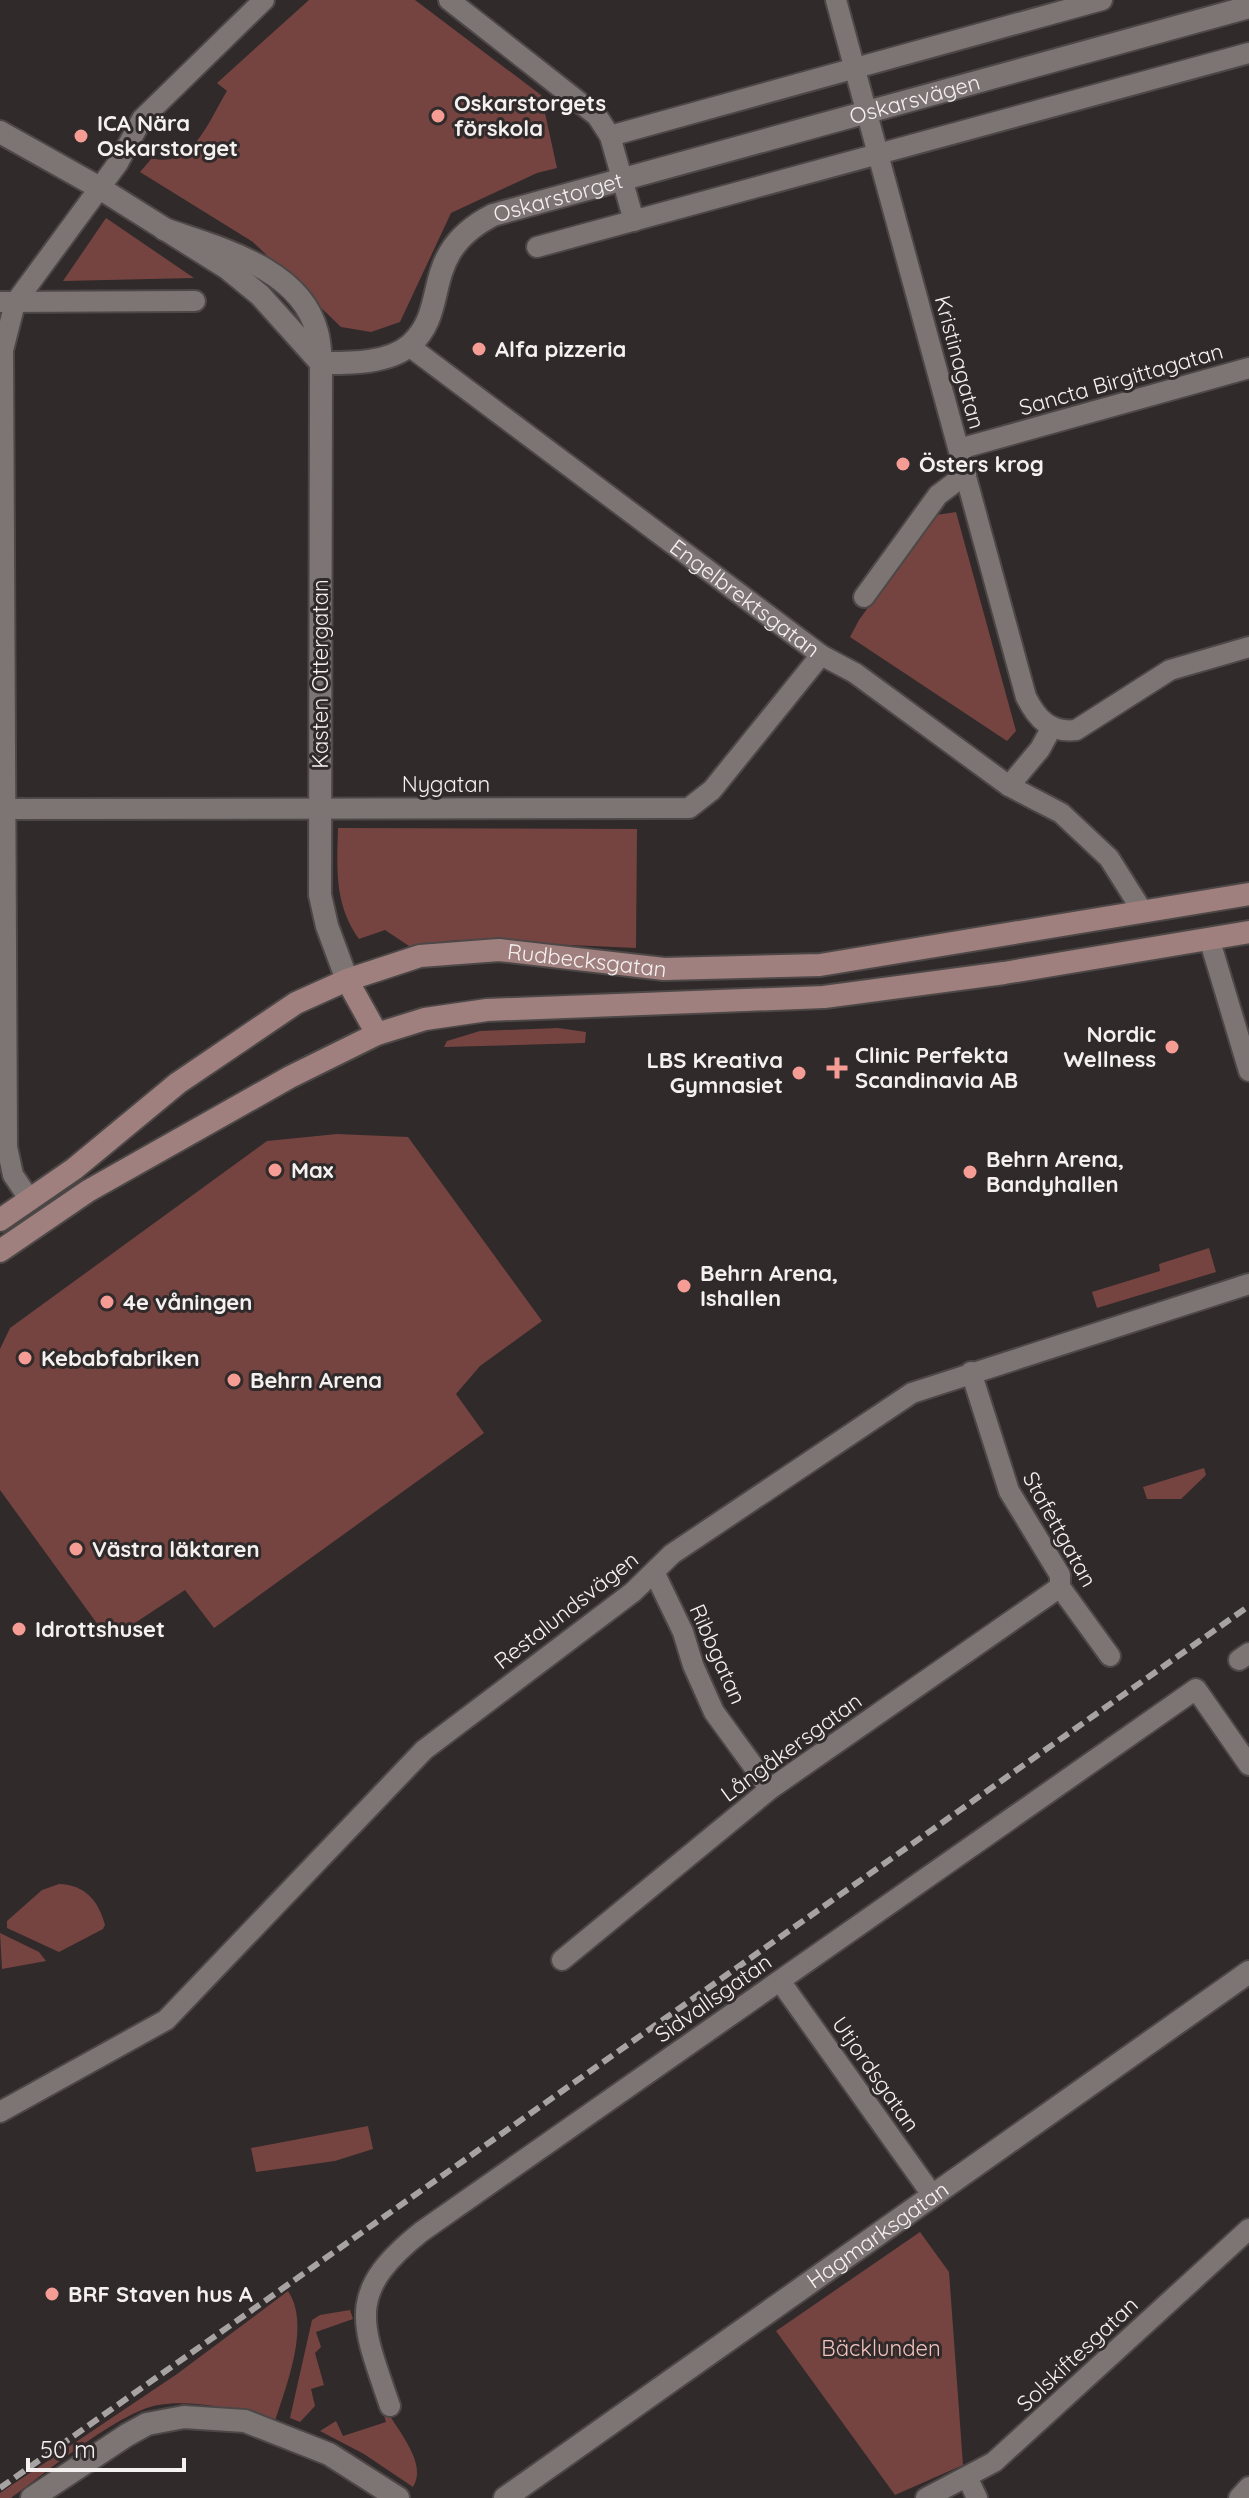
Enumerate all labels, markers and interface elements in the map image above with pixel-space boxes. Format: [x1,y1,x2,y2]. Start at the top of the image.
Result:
street label: Oskarsvägen [846,68,983,130]
place label: Oskarstorgets förskola [454,89,606,142]
marker: Oskarstorgets förskola [429,107,447,125]
place label: ICA Nära Oskarstorget [97,109,238,162]
marker: ICA Nära Oskarstorget [72,127,90,145]
street label: Oskarstorget [490,166,626,228]
street label: Kristinagatan [929,292,991,432]
place label: Alfa pizzeria [495,335,626,363]
street label: Sancta Birgittagatan [1016,336,1226,422]
marker: Alfa pizzeria [470,340,488,358]
place label: Östers krog [919,450,1044,478]
marker: Östers krog [894,455,912,473]
street label: Engelbrektsgatan [664,533,826,663]
street label: Kasten Ottergatan [306,579,334,769]
street label: Nygatan [402,770,490,798]
street label: Rudbecksgatan [506,937,668,983]
place label: Nordic Wellness [1063,1020,1156,1073]
marker: Nordic Wellness [1163,1038,1181,1056]
place label: Clinic Perfekta Scandinavia AB [855,1041,1018,1094]
place label: LBS Kreativa Gymnasiet [646,1046,783,1099]
marker: Clinic Perfekta Scandinavia AB [826,1057,848,1079]
marker: LBS Kreativa Gymnasiet [790,1064,808,1082]
place label: Behrn Arena, Bandyhallen [986,1145,1124,1198]
place label: Max [291,1156,334,1184]
marker: Max [266,1161,284,1179]
marker: Behrn Arena, Bandyhallen [961,1163,979,1181]
place label: Behrn Arena, Ishallen [700,1259,838,1312]
marker: Behrn Arena, Ishallen [675,1277,693,1295]
place label: 4e våningen [123,1288,252,1316]
marker: 4e våningen [98,1293,116,1311]
place label: Kebabfabriken [41,1344,200,1372]
marker: Kebabfabriken [16,1349,34,1367]
place label: Behrn Arena [250,1366,382,1394]
marker: Behrn Arena [225,1371,243,1389]
street label: Stafettgatan [1017,1466,1103,1592]
place label: Västra läktaren [92,1535,260,1563]
marker: Västra läktaren [67,1540,85,1558]
street label: Restalundsvägen [488,1545,644,1675]
street label: Ribbgatan [684,1600,752,1708]
place label: Idrottshuset [35,1615,165,1643]
marker: Idrottshuset [10,1620,28,1638]
street label: Långåkersgatan [715,1686,867,1808]
street label: Sidvallsgatan [649,1947,777,2049]
street label: Utjordsgatan [826,2011,926,2137]
street label: Hagmarksgatan [801,2175,954,2294]
place label: BRF Staven hus A [68,2280,253,2308]
marker: BRF Staven hus A [43,2285,61,2303]
street label: Solskiftesgatan [1010,2291,1144,2417]
park label: Bäcklunden [821,2334,941,2362]
scale bar [28,2422,184,2472]
text: 50 m [40,2434,96,2464]

